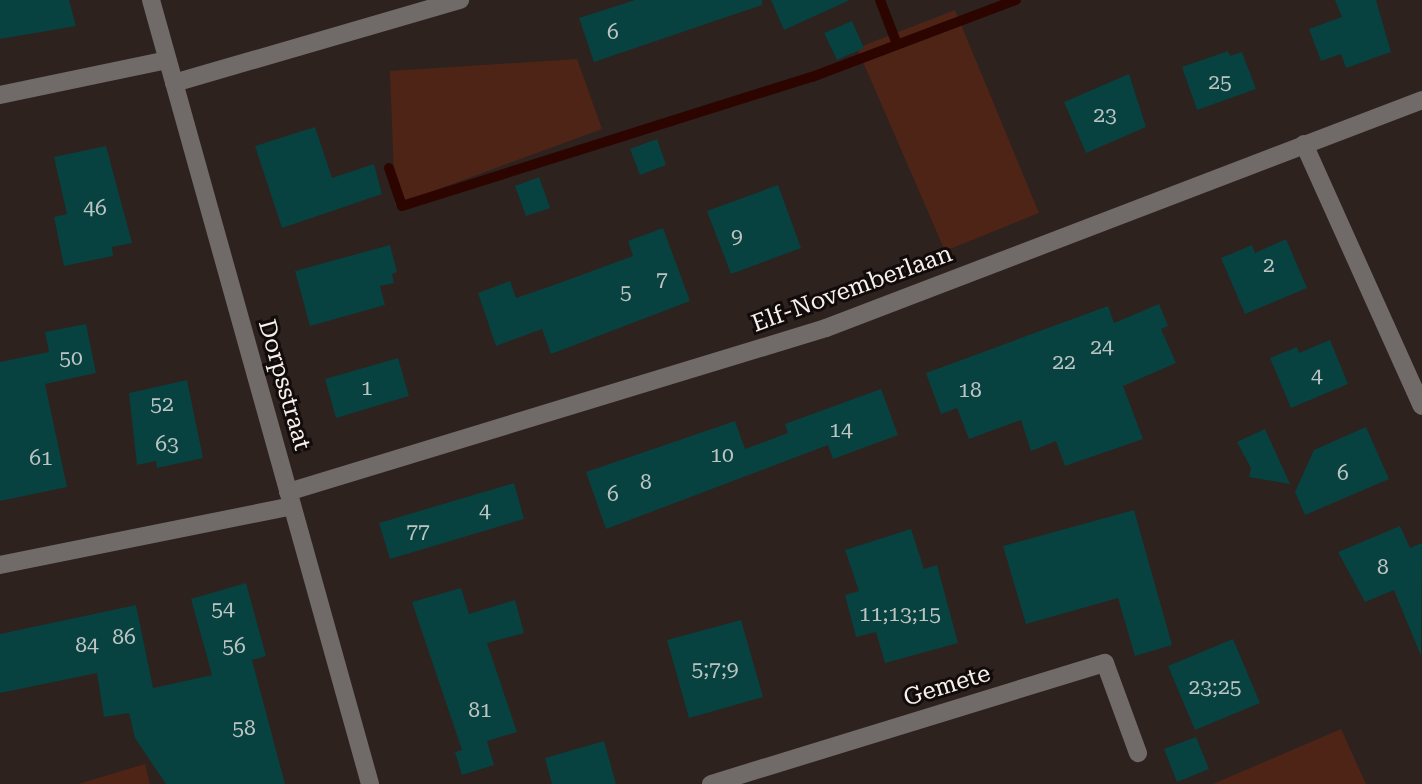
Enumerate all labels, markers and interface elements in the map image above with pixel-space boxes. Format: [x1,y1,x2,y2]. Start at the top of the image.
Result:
house number: 6 [607,19,619,45]
house number: 25 [1208,69,1232,95]
house number: 23 [1093,102,1117,128]
house number: 46 [83,195,107,221]
house number: 9 [731,223,743,249]
street label: Elf-Novemberlaan [748,239,956,339]
house number: 2 [1263,252,1275,278]
house number: 7 [656,266,668,292]
house number: 5 [620,279,632,305]
street label: Dorpsstraat [252,316,316,454]
house number: 24 [1090,334,1114,360]
house number: 50 [59,345,83,371]
house number: 22 [1052,349,1076,375]
house number: 4 [1311,363,1323,389]
house number: 1 [361,375,373,401]
house number: 18 [958,377,982,403]
house number: 52 [150,391,174,417]
house number: 14 [829,417,853,443]
house number: 63 [155,431,179,457]
house number: 10 [710,442,734,468]
house number: 61 [29,445,53,471]
house number: 6 [1337,460,1349,486]
house number: 8 [640,469,652,495]
house number: 6 [607,481,619,507]
house number: 4 [479,498,491,524]
house number: 77 [406,518,430,544]
house number: 8 [1377,554,1389,580]
house number: 54 [211,596,235,622]
house number: 11;13;15 [859,601,941,627]
house number: 86 [112,624,136,650]
house number: 84 [75,632,99,658]
house number: 56 [222,633,246,659]
house number: 5;7;9 [692,656,738,682]
street label: Gemete [900,659,994,713]
house number: 23;25 [1189,674,1241,700]
house number: 81 [468,697,492,723]
house number: 58 [232,715,256,741]

